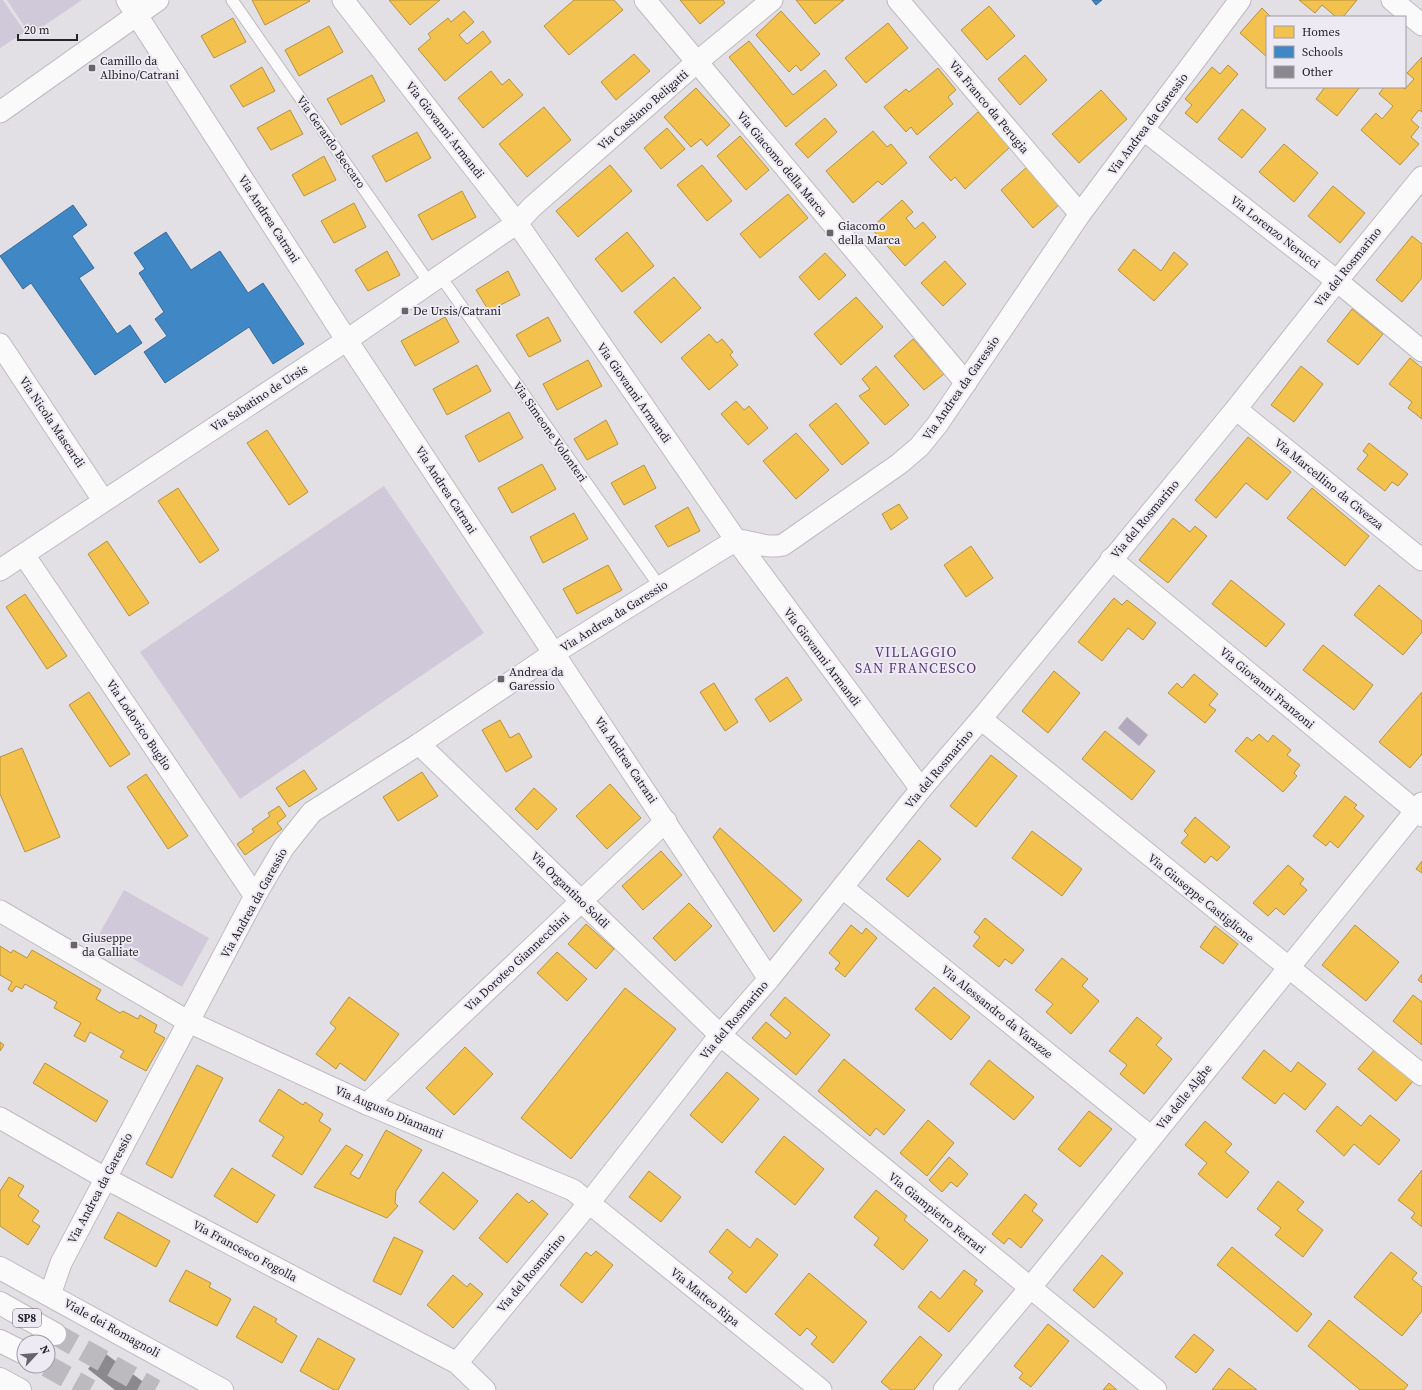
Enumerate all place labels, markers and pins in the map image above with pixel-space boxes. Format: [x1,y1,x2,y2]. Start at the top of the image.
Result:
place label: Camillo da Albino/Catrani [100,53,179,83]
marker: Camillo da Albino/Catrani [87,63,97,73]
place label: Giacomo della Marca [838,218,901,248]
marker: Giacomo della Marca [825,228,835,238]
place label: De Ursis/Catrani [413,303,502,319]
marker: De Ursis/Catrani [400,306,410,316]
place label: Andrea da Garessio [509,664,565,694]
marker: Andrea da Garessio [496,674,506,684]
place label: Giuseppe da Galliate [82,930,139,960]
marker: Giuseppe da Galliate [69,940,79,950]

